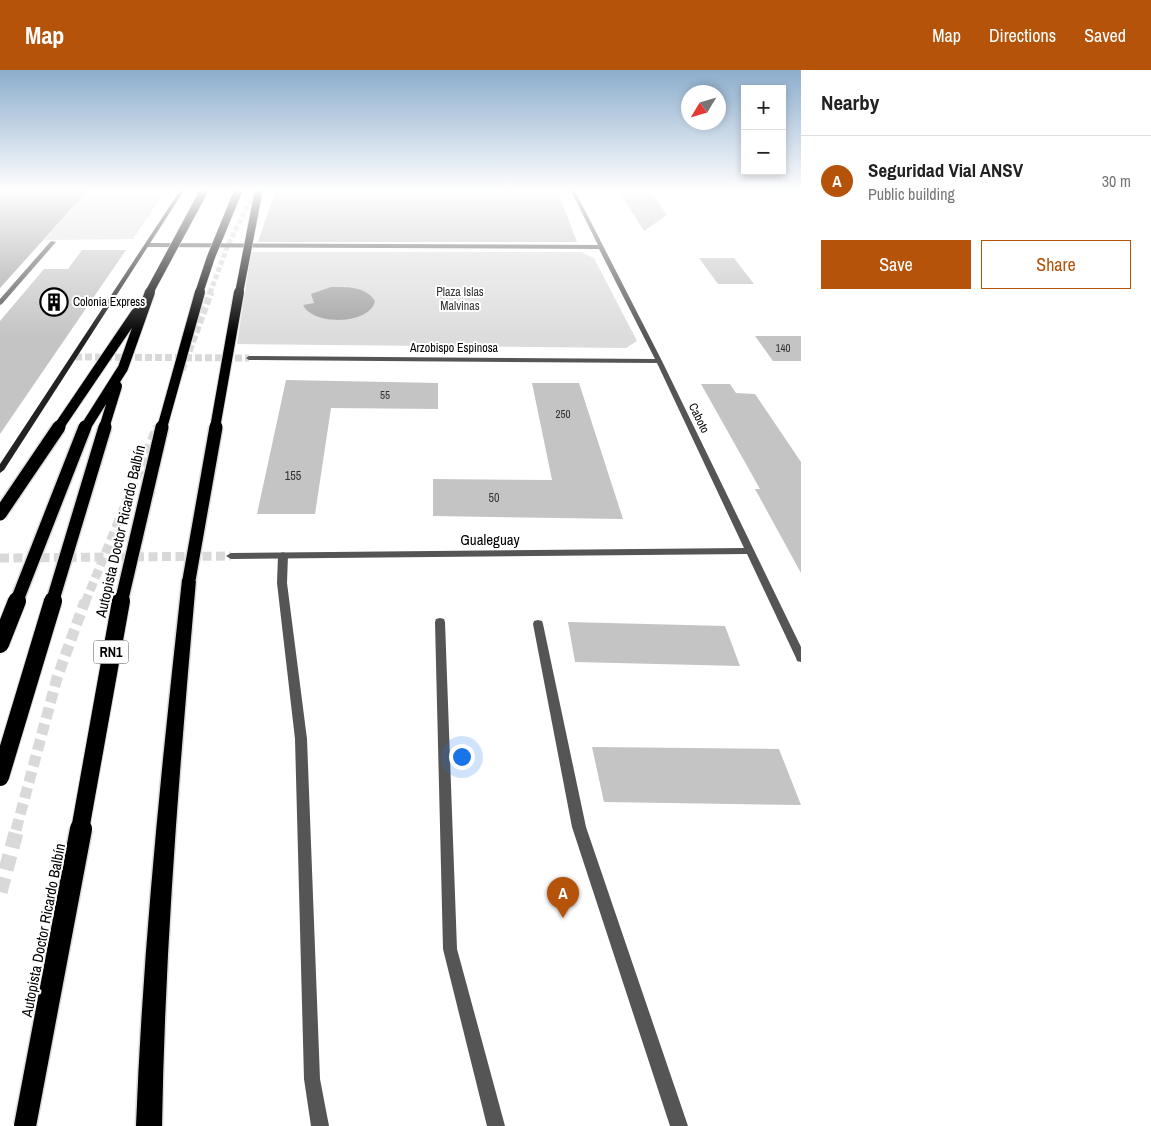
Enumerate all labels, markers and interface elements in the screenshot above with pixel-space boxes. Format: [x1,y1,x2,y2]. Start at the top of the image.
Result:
text: Map [25,19,64,51]
text: Map [932,23,961,48]
text: Directions [989,23,1056,48]
text: Saved [1084,23,1126,48]
north arrow [681,85,726,130]
map controls [741,85,786,175]
button: + [741,85,786,130]
text: Nearby [821,88,879,117]
button: − [741,130,786,175]
text: Seguridad Vial ANSV [868,157,1023,183]
text: A [832,170,842,192]
text: 30 m [1102,170,1131,192]
text: Public building [868,183,955,205]
button: Save [821,240,971,289]
button: Share [981,240,1131,289]
park label: Plaza Islas Malvinas [436,284,484,314]
building icon: Colonia Express [39,287,69,317]
place label: Colonia Express [73,294,145,310]
street label: Arzobispo Espinosa [409,340,499,356]
house number: 140 [775,341,791,355]
house number: 55 [380,388,390,402]
street label: Caboto [685,400,713,436]
house number: 250 [555,407,571,421]
street label: Autopista Doctor Ricardo Balbín [90,443,150,620]
house number: 155 [285,468,302,484]
house number: 50 [489,490,499,506]
street label: Gualeguay [460,529,521,550]
road number: RN1 [94,640,128,664]
your location [449,744,475,770]
street label: Autopista Doctor Ricardo Balbín [16,841,70,1020]
pin: A [547,877,579,918]

